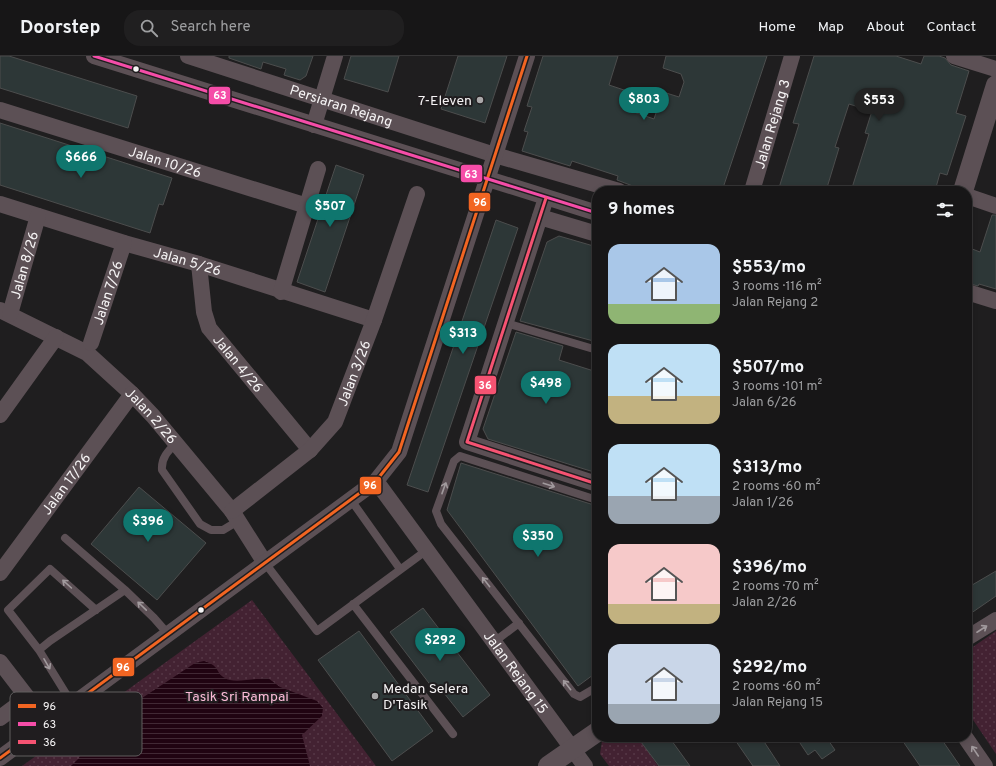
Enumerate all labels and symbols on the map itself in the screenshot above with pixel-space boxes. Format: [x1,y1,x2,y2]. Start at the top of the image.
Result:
unlabelled marker [131,64,141,74]
street label: Jalan Rejang 3 [752,77,795,171]
street label: Persiaran Rejang [287,82,394,131]
line badge: 63 [208,86,231,105]
pin: $803 [620,87,668,121]
pin: $553 [855,88,903,122]
text: 63 [213,89,227,103]
place label: 7-Eleven [418,93,472,110]
marker: 7-Eleven [475,95,485,105]
street label: Jalan 10/26 [126,144,203,182]
pin: $666 [57,145,105,179]
line badge: 63 [460,164,483,183]
text: 63 [464,168,478,182]
line badge: 96 [468,192,491,212]
pin: $507 [306,194,354,228]
text: 96 [473,196,487,210]
street label: Jalan 8/26 [8,230,43,301]
street label: Jalan 5/26 [151,245,223,281]
street label: Jalan 7/26 [91,259,128,327]
pin: $313 [439,321,487,355]
street label: Jalan 4/26 [208,332,266,397]
street label: Jalan 3/26 [335,338,375,409]
pin: $498 [522,371,570,405]
line badge: 36 [474,375,497,395]
text: 36 [478,379,492,393]
street label: Jalan 2/26 [121,385,180,448]
street label: Jalan 17/26 [39,450,95,519]
line badge: 96 [359,476,382,495]
text: 96 [363,479,377,493]
one-way arrow [542,482,555,489]
one-way arrow [441,483,449,495]
pin: $396 [124,509,172,543]
pin: $350 [514,524,562,558]
one-way arrow [482,577,491,588]
one-way arrow [62,580,72,589]
one-way arrow [137,601,147,611]
unlabelled marker [196,605,206,615]
one-way arrow [976,625,987,633]
pin: $292 [416,628,464,662]
street label: Jalan Rejang 15 [479,628,551,718]
one-way arrow [43,657,51,669]
line badge: 96 [112,657,135,677]
text: 96 [116,661,130,675]
one-way arrow [562,679,571,690]
place label: Medan Selera D'Tasik [383,681,468,714]
park label: Tasik Sri Rampai [185,689,289,706]
marker: Medan Selera D'Tasik [370,691,380,701]
legend [10,692,142,756]
text: 96 [43,700,56,714]
text: 63 [43,718,56,732]
text: 36 [43,736,56,750]
one-way arrow [971,746,979,757]

